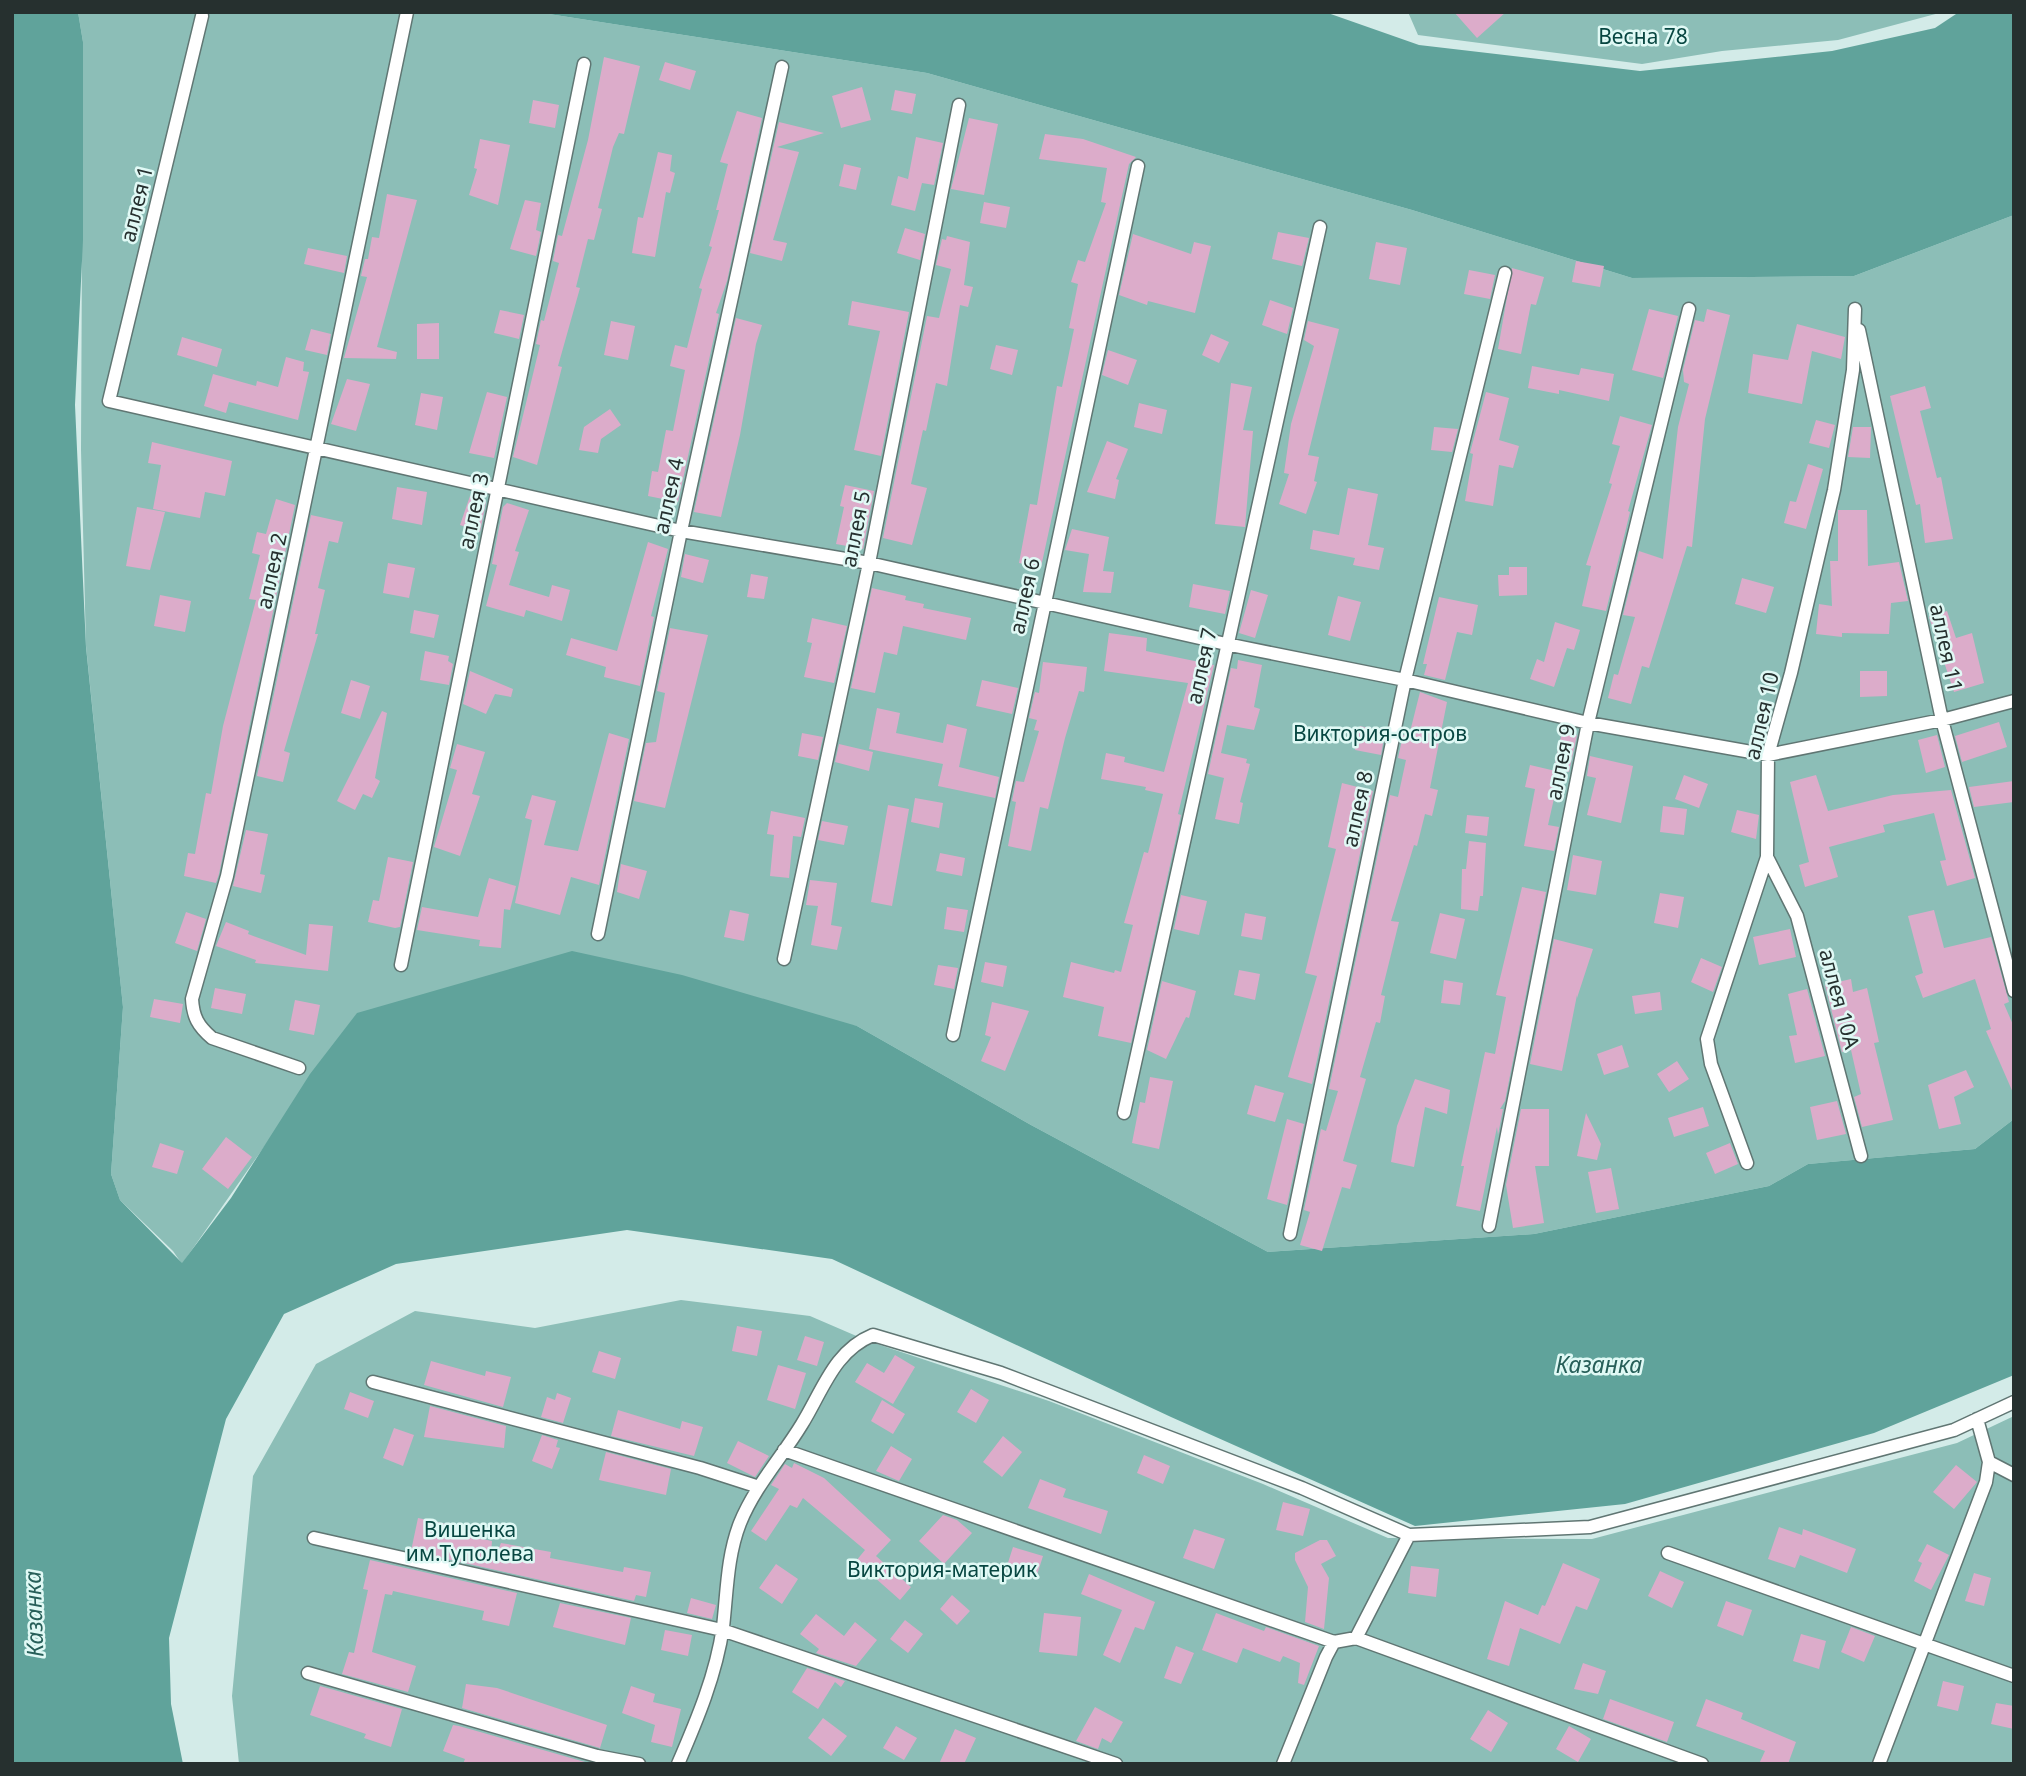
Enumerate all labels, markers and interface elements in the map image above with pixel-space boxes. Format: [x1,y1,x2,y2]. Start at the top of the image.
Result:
park label: Весна 78 [1598,22,1688,50]
street label: аллея 1 [113,163,159,245]
street label: аллея 4 [646,455,690,536]
street label: аллея 3 [451,470,495,551]
street label: аллея 5 [834,488,876,569]
street label: аллея 2 [249,530,293,611]
street label: аллея 6 [1002,555,1046,636]
street label: аллея 11 [1924,601,1970,694]
street label: аллея 7 [1179,625,1223,706]
street label: аллея 10 [1737,669,1785,762]
park label: Виктория-остров [1293,719,1467,747]
street label: аллея 9 [1539,721,1581,802]
street label: аллея 8 [1335,768,1379,849]
street label: аллея 10А [1813,946,1867,1053]
water label: Казанка [1556,1348,1642,1380]
park label: Вишенка им.Туполева [406,1515,534,1567]
park label: Виктория-материк [847,1555,1037,1583]
water label: Казанка [16,1570,50,1658]

